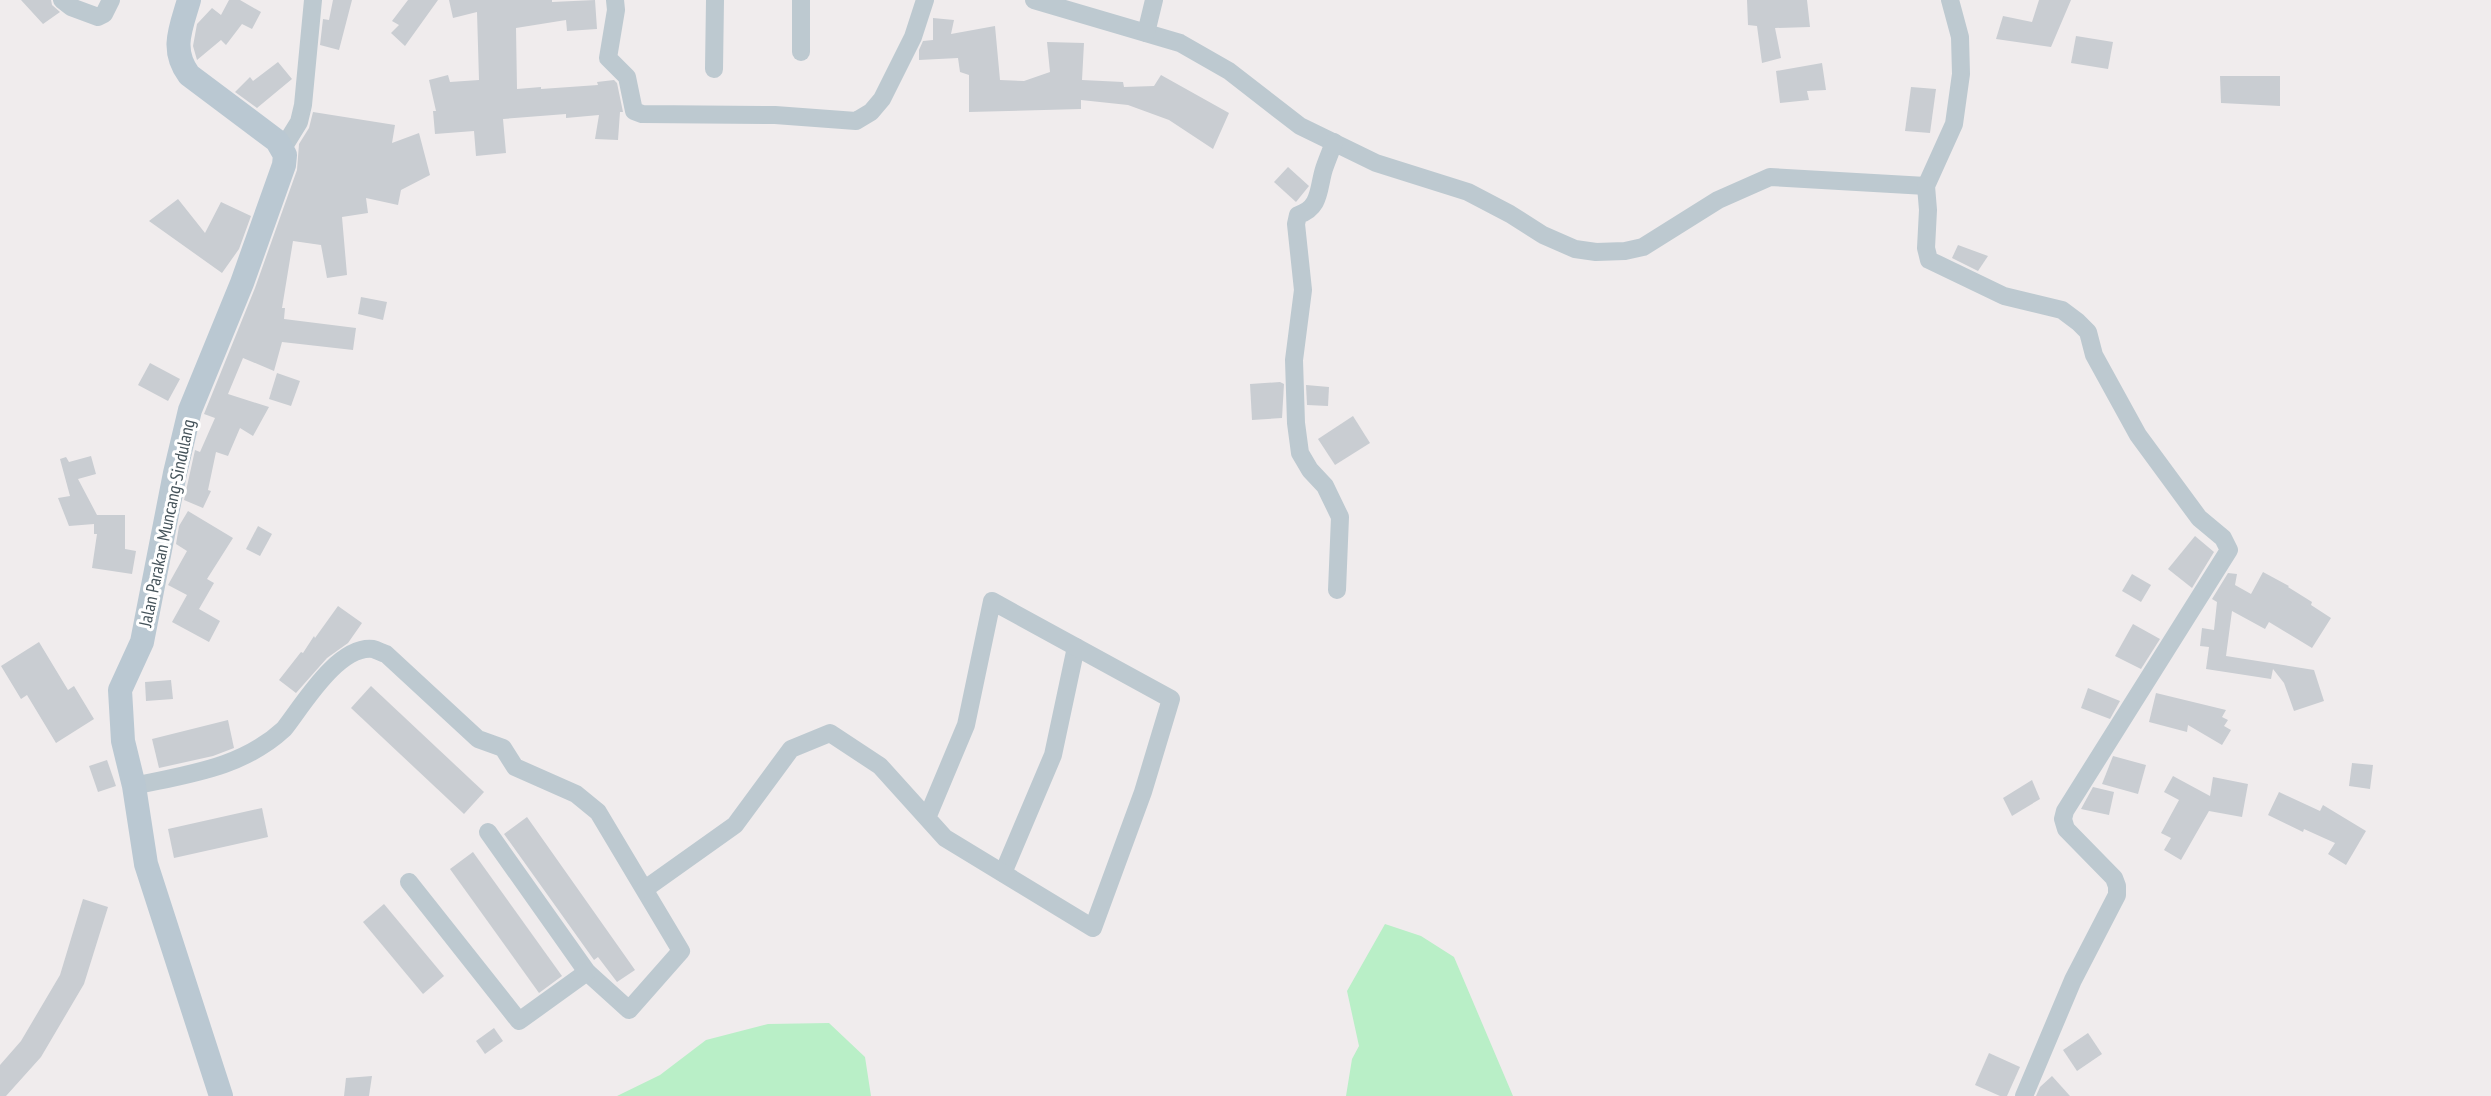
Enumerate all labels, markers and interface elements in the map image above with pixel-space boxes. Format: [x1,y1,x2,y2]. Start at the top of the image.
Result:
street label: Jalan Parakan Muncang-Sindulang [133,417,200,630]

